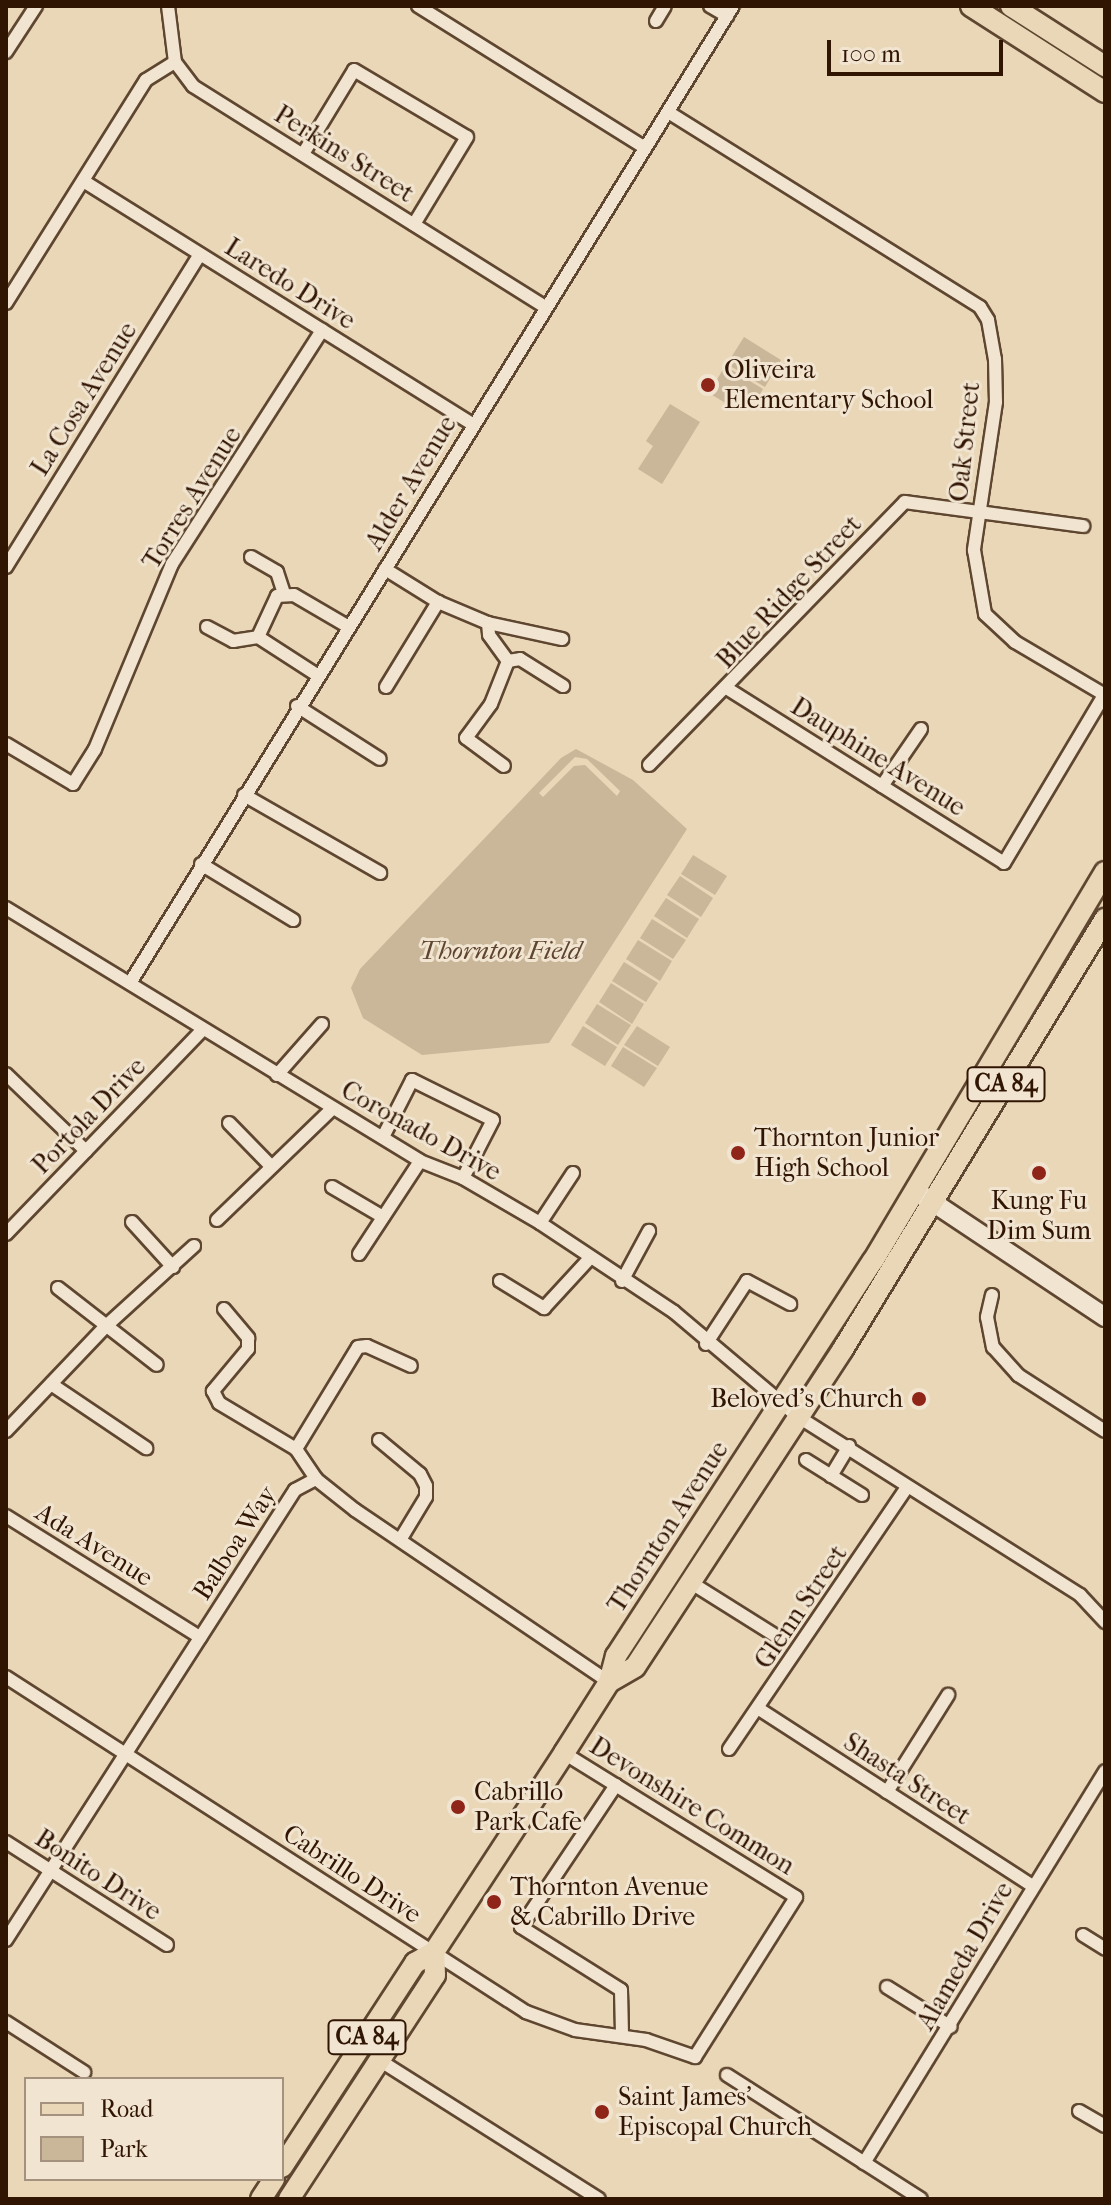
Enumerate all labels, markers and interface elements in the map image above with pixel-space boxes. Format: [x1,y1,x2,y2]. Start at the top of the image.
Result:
scale bar [831,24,1007,74]
text: 100 m [841,40,901,68]
street label: Perkins Street [268,99,420,209]
street label: Laredo Drive [219,232,361,336]
street label: La Cosa Avenue [24,316,144,482]
place label: Oliveira Elementary School [724,354,933,416]
marker: Oliveira Elementary School [699,376,717,394]
street label: Oak Street [943,381,987,503]
street label: Alder Avenue [359,410,463,556]
street label: Torres Avenue [136,421,248,575]
street label: Blue Ridge Street [710,509,868,675]
street label: Dauphine Avenue [785,691,971,823]
park label: Thornton Field [419,935,581,967]
street label: Portola Drive [26,1051,152,1181]
road number: CA 84 [966,1064,1046,1104]
street label: Coronado Drive [336,1074,506,1188]
place label: Thornton Junior High School [754,1122,939,1184]
marker: Thornton Junior High School [729,1144,747,1162]
marker: Kung Fu Dim Sum [1030,1164,1048,1182]
place label: Kung Fu Dim Sum [987,1185,1091,1246]
place label: Beloved's Church [710,1383,903,1415]
marker: Beloved's Church [910,1390,928,1408]
street label: Thornton Avenue [601,1435,735,1619]
street label: Balboa Way [187,1480,283,1606]
street label: Ada Avenue [30,1497,158,1593]
street label: Glenn Street [748,1539,854,1675]
street label: Shasta Street [838,1726,976,1832]
street label: Devonshire Common [584,1730,800,1882]
place label: Cabrillo Park Cafe [474,1776,582,1838]
marker: Cabrillo Park Cafe [449,1798,467,1816]
street label: Cabrillo Drive [277,1818,427,1930]
street label: Bonito Drive [29,1823,167,1927]
place label: Thornton Avenue & Cabrillo Drive [510,1871,708,1932]
street label: Alameda Drive [910,1876,1020,2036]
marker: Thornton Avenue & Cabrillo Drive [485,1893,503,1911]
road number: CA 84 [327,2017,407,2057]
legend [24,2077,284,2181]
place label: Saint James' Episcopal Church [618,2081,812,2142]
text: Road [100,2095,153,2123]
marker: Saint James' Episcopal Church [593,2103,611,2121]
text: Park [100,2135,148,2163]

